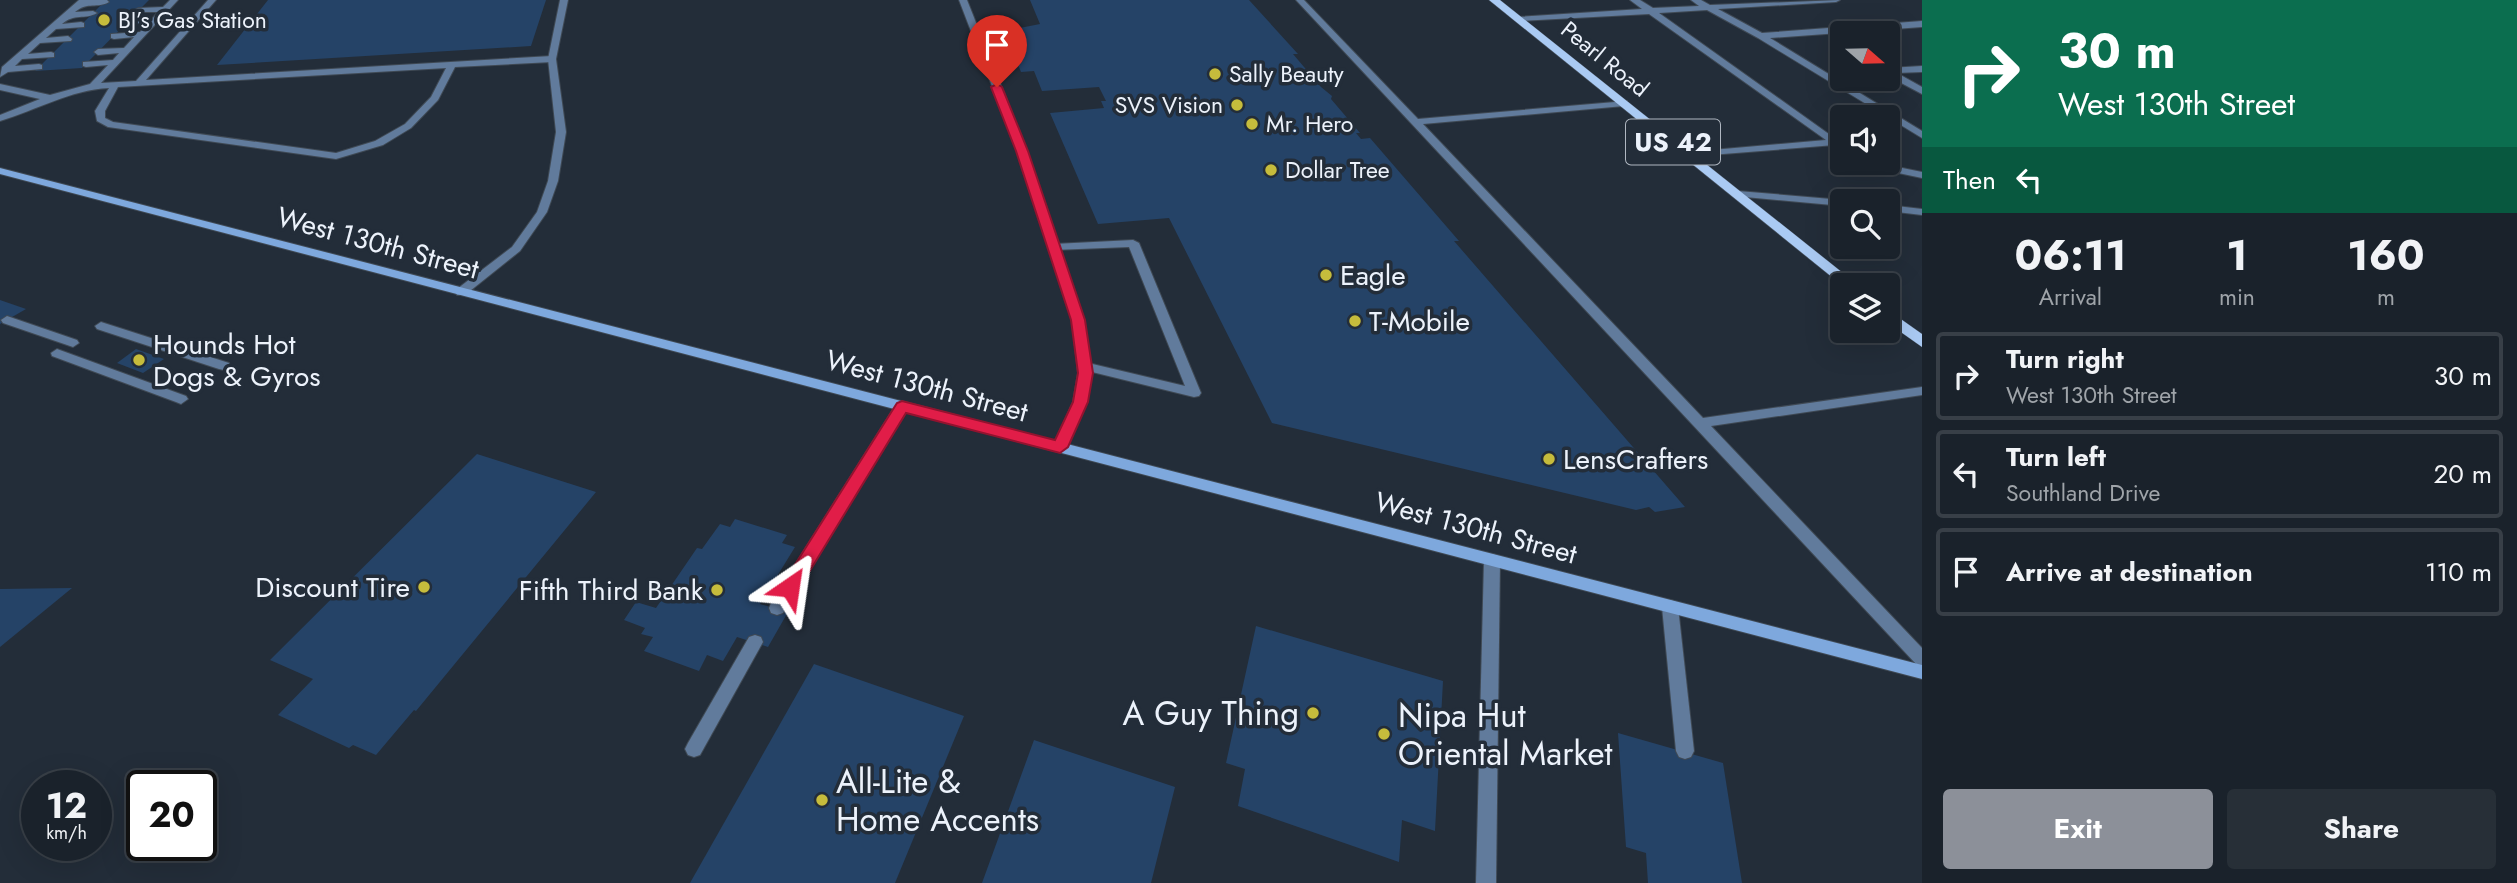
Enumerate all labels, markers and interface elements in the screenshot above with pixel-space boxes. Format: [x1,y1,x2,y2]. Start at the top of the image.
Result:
place label: BJ’s Gas Station [118,3,267,37]
marker: BJ’s Gas Station [96,12,112,28]
street label: Pearl Road [1554,13,1656,105]
pin [967,15,1027,87]
text: 30 m [2058,16,2176,86]
north arrow [1830,21,1900,91]
map controls [1830,21,1900,343]
icon: arrive [978,26,1016,64]
icon: right [1943,28,2034,119]
place label: Sally Beauty [1229,57,1345,91]
marker: Sally Beauty [1207,66,1223,82]
text: West 130th Street [2058,81,2295,127]
place label: SVS Vision [1115,88,1223,122]
marker: SVS Vision [1229,97,1245,113]
button: sound [1830,105,1900,175]
place label: Mr. Hero [1266,107,1353,141]
marker: Mr. Hero [1244,116,1260,132]
road number: US 42 [1626,119,1720,164]
place label: Dollar Tree [1285,153,1390,187]
text: Then [1943,161,1996,199]
icon: left [2010,161,2048,199]
marker: Dollar Tree [1263,162,1279,178]
button: search [1830,189,1900,259]
street label: West 130th Street [272,196,484,290]
text: 06:11 [2014,225,2127,286]
text: 1 [2226,225,2248,286]
text: 160 [2347,225,2425,286]
place label: Eagle [1340,255,1406,296]
marker: Eagle [1318,267,1334,283]
button: layers [1830,273,1900,343]
text: Arrival [2039,280,2102,314]
text: min [2219,280,2255,314]
text: m [2377,280,2395,314]
place label: T-Mobile [1369,301,1470,342]
marker: T-Mobile [1347,313,1363,329]
place label: Hounds Hot Dogs & Gyros [153,324,320,397]
street label: West 130th Street [821,339,1033,433]
text: Turn right [2006,340,2124,378]
marker: Hounds Hot Dogs & Gyros [131,352,147,368]
icon: right [1947,357,1985,395]
text: 30 m [2434,357,2492,395]
text: West 130th Street [2006,378,2177,412]
text: Turn left [2006,438,2106,476]
place label: LensCrafters [1563,439,1708,480]
marker: LensCrafters [1541,451,1557,467]
icon: left [1947,455,1985,493]
text: 20 m [2434,455,2492,493]
text: Southland Drive [2006,476,2160,510]
street label: West 130th Street [1370,481,1582,575]
position arrow [753,550,827,624]
icon: arrive [1947,553,1985,591]
text: Arrive at destination [2006,553,2253,591]
text: 110 m [2425,553,2492,591]
place label: Discount Tire [255,567,410,608]
place label: Fifth Third Bank [519,570,704,611]
marker: Discount Tire [416,579,432,595]
marker: Fifth Third Bank [709,582,725,598]
place label: A Guy Thing [1123,690,1299,737]
place label: Nipa Hut Oriental Market [1398,692,1613,777]
marker: A Guy Thing [1305,705,1321,721]
marker: Nipa Hut Oriental Market [1376,726,1392,742]
place label: All-Lite & Home Accents [836,758,1039,843]
speed limit sign: 20 [126,770,217,861]
text: 12 [46,781,87,831]
button: Exit [1943,789,2213,869]
button: Share [2227,789,2496,869]
marker: All-Lite & Home Accents [814,792,830,808]
text: km/h [46,820,87,846]

